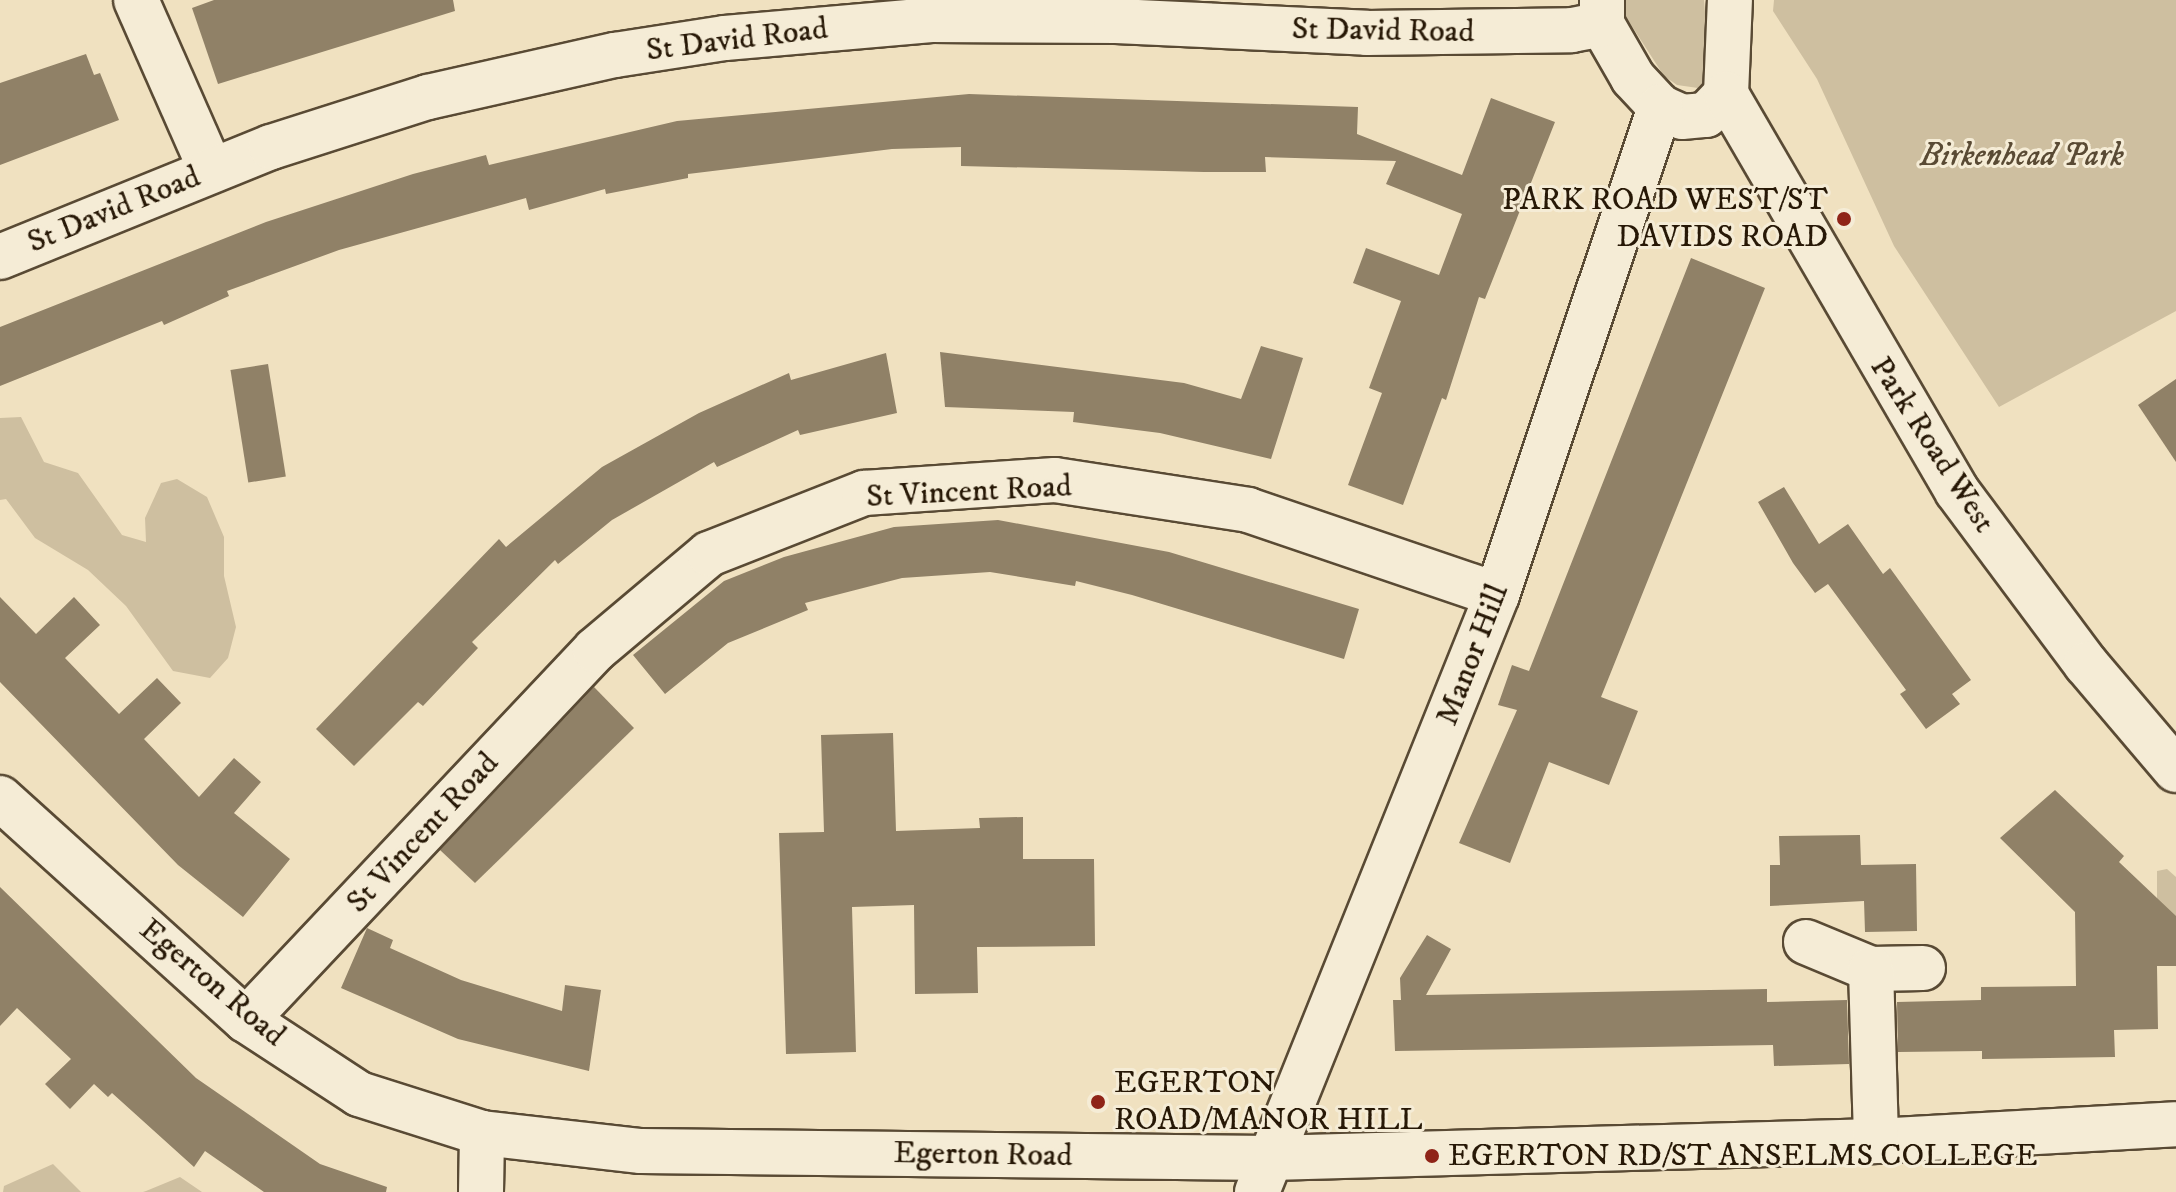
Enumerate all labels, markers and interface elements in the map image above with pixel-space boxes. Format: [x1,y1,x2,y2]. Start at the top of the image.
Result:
street label: St David Road [644,10,830,70]
street label: St David Road [1291,10,1475,52]
park label: Birkenhead Park [1920,137,2124,175]
street label: St David Road [22,158,206,262]
place label: PARK ROAD WEST/ST DAVIDS ROAD [1502,182,1828,257]
marker: PARK ROAD WEST/ST DAVIDS ROAD [1835,210,1853,228]
street label: Park Road West [1861,350,2003,540]
street label: St Vincent Road [865,467,1073,517]
street label: Manor Hill [1429,579,1517,731]
street label: St Vincent Road [339,745,507,921]
street label: Egerton Road [131,911,293,1055]
place label: EGERTON ROAD/MANOR HILL [1114,1065,1423,1140]
marker: EGERTON ROAD/MANOR HILL [1089,1093,1107,1111]
street label: Egerton Road [893,1134,1073,1176]
place label: EGERTON RD/ST ANSELMS COLLEGE [1448,1137,2038,1175]
marker: EGERTON RD/ST ANSELMS COLLEGE [1423,1147,1441,1165]

